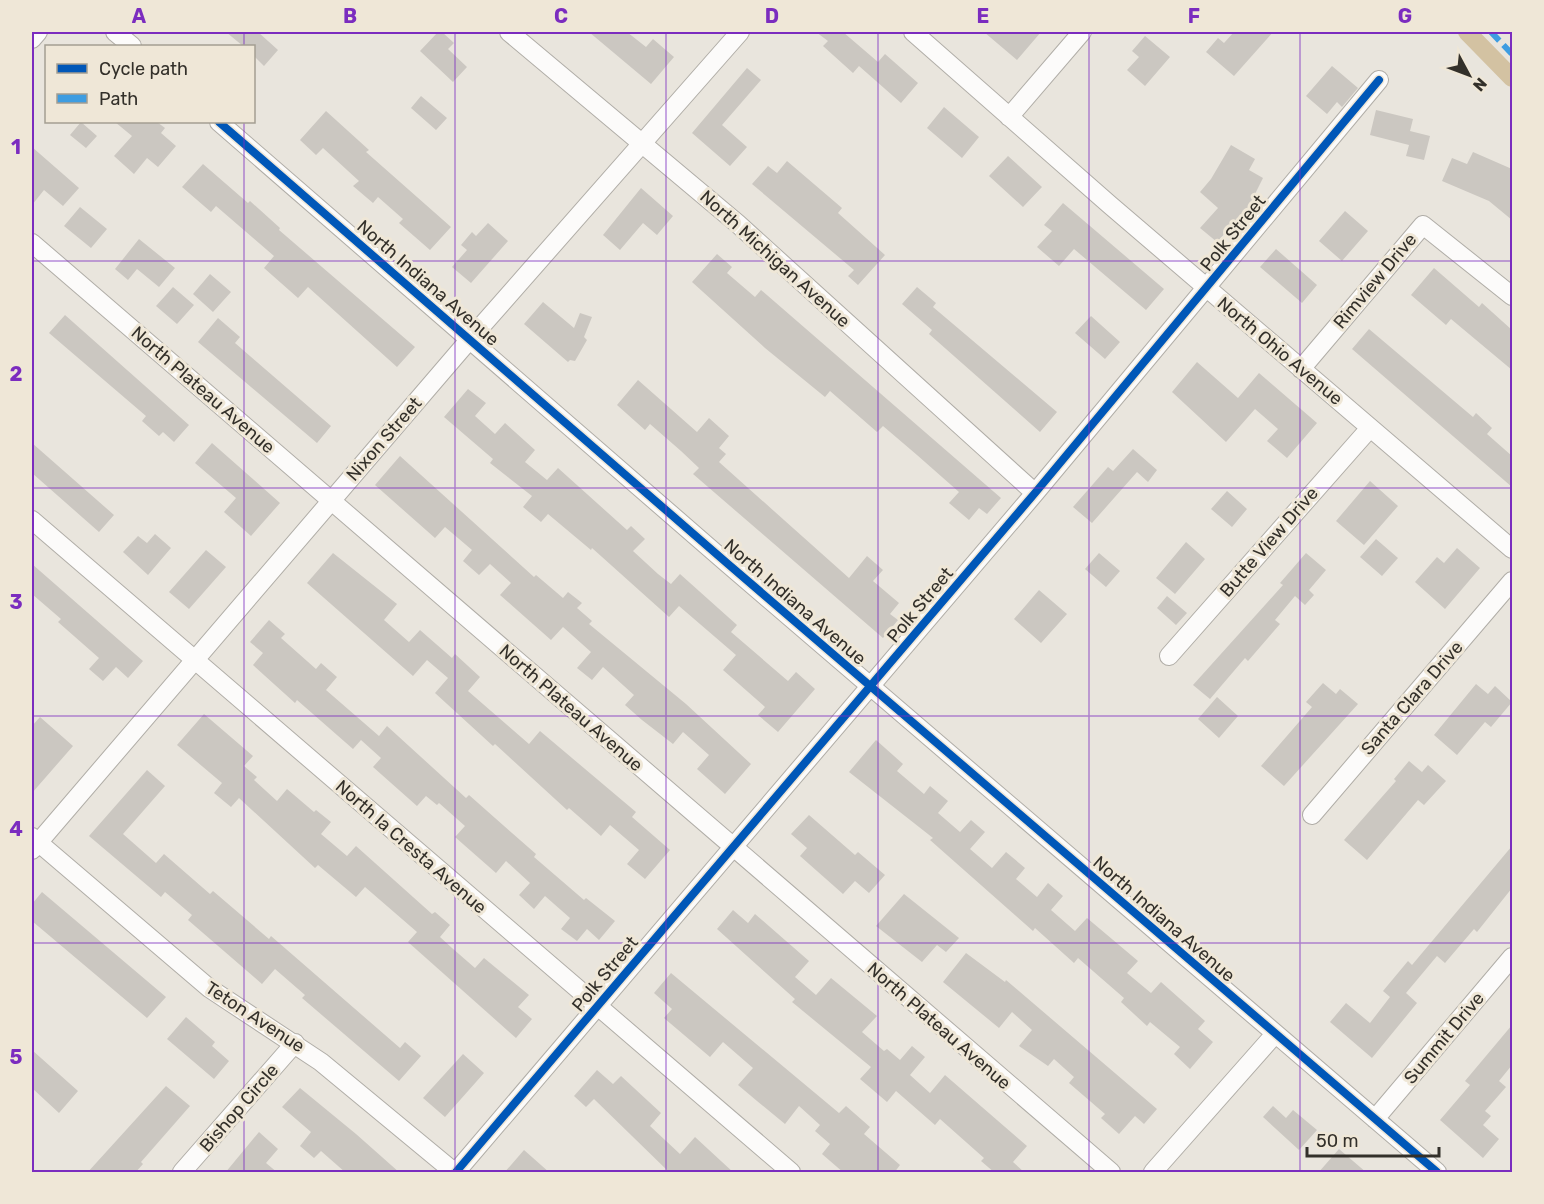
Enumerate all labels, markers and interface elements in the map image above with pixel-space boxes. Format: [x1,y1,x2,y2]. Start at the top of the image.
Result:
text: A [132,4,147,28]
text: B [343,4,357,28]
text: C [554,4,568,28]
text: D [765,4,779,28]
text: E [977,4,989,28]
text: F [1188,4,1200,28]
text: G [1398,4,1412,28]
legend [45,45,255,123]
north arrow [1439,45,1499,105]
text: Cycle path [99,58,188,80]
text: N [1469,74,1491,95]
text: Path [99,88,138,110]
text: 1 [11,135,21,159]
street label: North Michigan Avenue [695,186,855,332]
street label: Polk Street [1196,190,1270,276]
street label: North Indiana Avenue [353,215,503,351]
street label: Rimview Drive [1329,229,1421,333]
street label: North Ohio Avenue [1213,292,1347,410]
street label: North Plateau Avenue [127,322,279,458]
text: 2 [10,362,23,386]
street label: Nixon Street [342,393,426,485]
street label: Butte View Drive [1215,482,1323,602]
street label: North Indiana Avenue [720,534,870,670]
street label: Polk Street [882,563,958,647]
text: 3 [9,590,23,614]
street label: Santa Clara Drive [1356,636,1468,760]
street label: North Plateau Avenue [495,640,647,776]
street label: North la Cresta Avenue [331,775,491,919]
text: 4 [9,817,23,841]
street label: North Indiana Avenue [1089,851,1239,987]
street label: Polk Street [567,932,643,1016]
street label: North Plateau Avenue [863,958,1015,1094]
street label: Teton Avenue [201,977,309,1057]
street label: Summit Drive [1399,988,1489,1088]
text: 5 [10,1045,23,1069]
street label: Bishop Circle [195,1060,283,1156]
scale bar [1307,1120,1439,1158]
text: 50 m [1316,1130,1359,1152]

